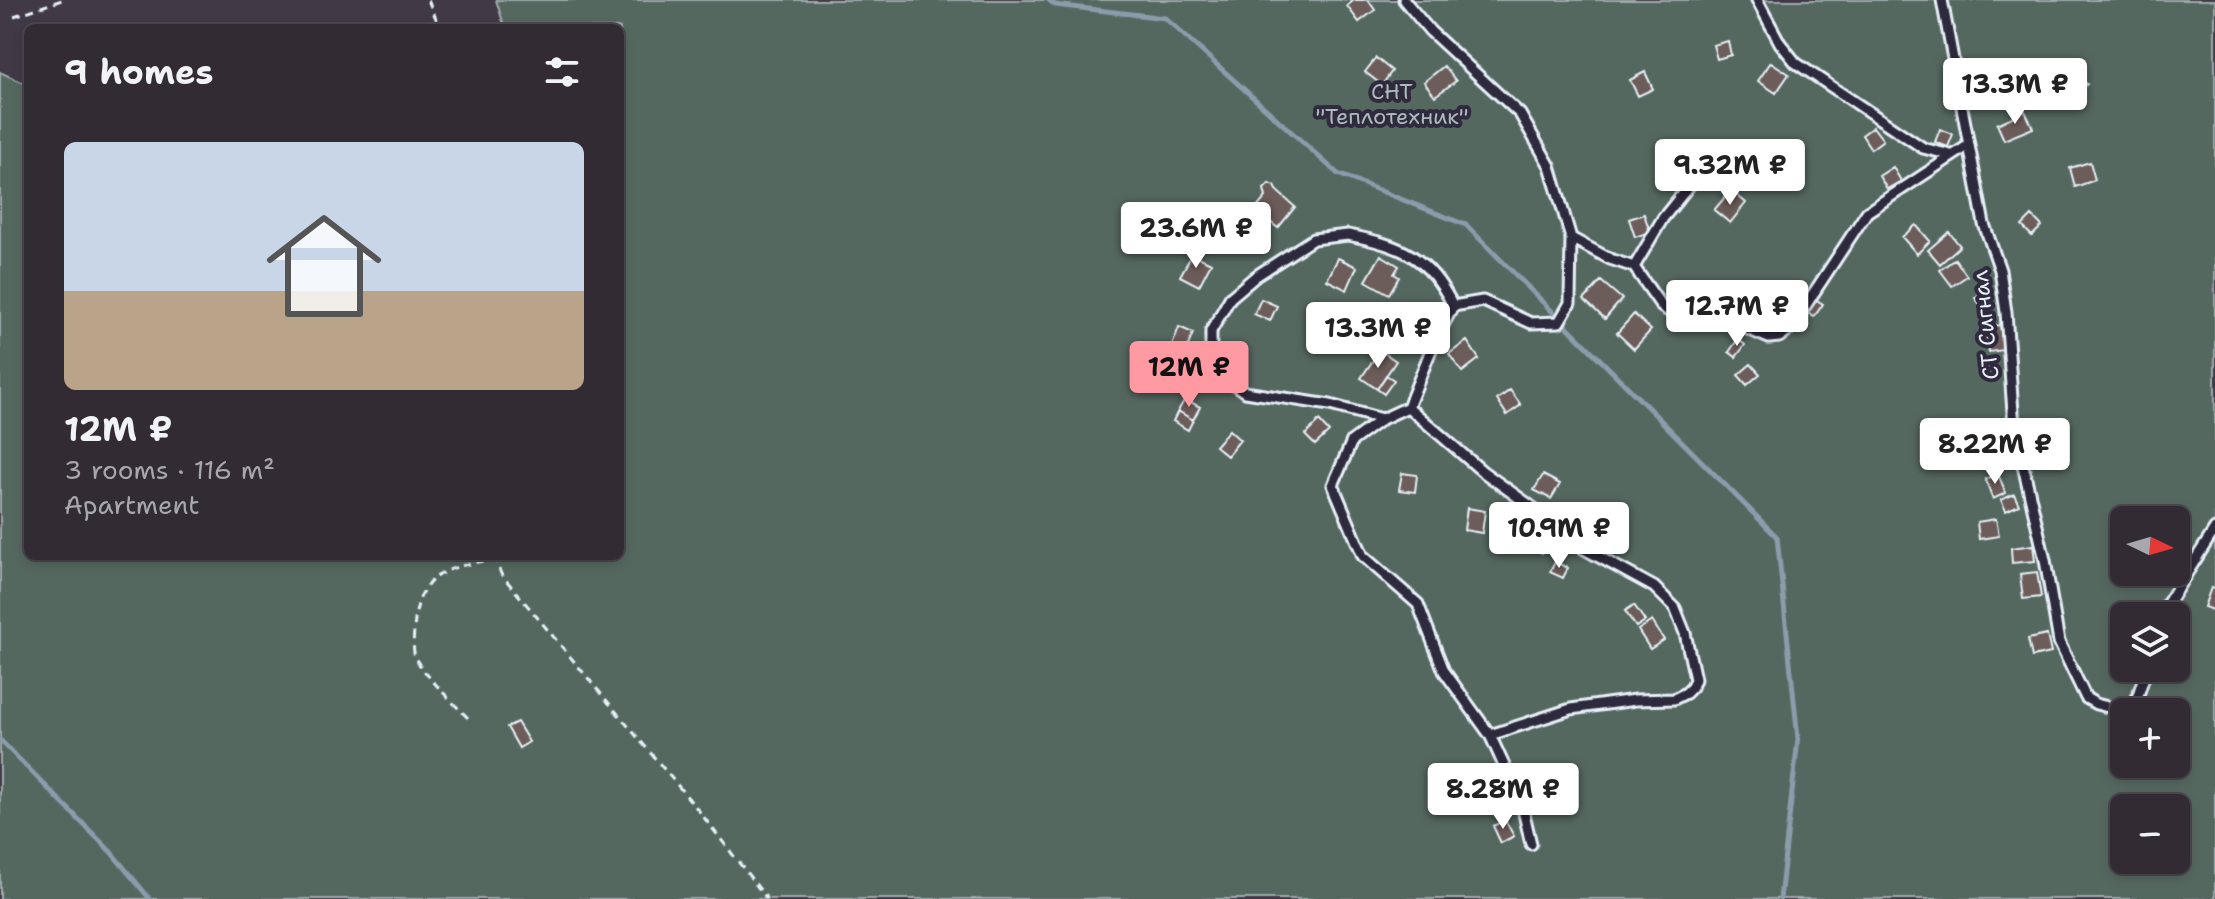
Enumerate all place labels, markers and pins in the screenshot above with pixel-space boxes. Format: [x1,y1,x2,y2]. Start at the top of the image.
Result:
pin: 13.3M ₽ [1941,58,2089,126]
pin: 9.32M ₽ [1656,139,1804,207]
pin: 23.6M ₽ [1122,202,1270,270]
pin: 12.7M ₽ [1663,280,1811,348]
pin: 13.3M ₽ [1304,302,1452,370]
pin: 12M ₽ [1133,341,1245,409]
pin: 8.22M ₽ [1921,418,2069,486]
pin: 10.9M ₽ [1485,502,1633,570]
pin: 8.28M ₽ [1429,763,1577,831]

